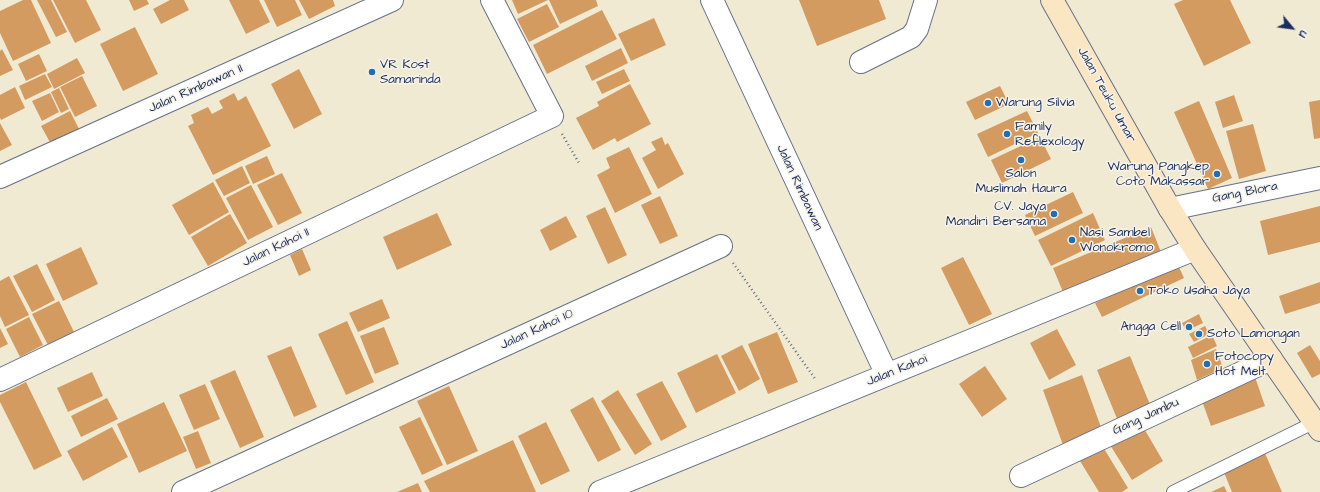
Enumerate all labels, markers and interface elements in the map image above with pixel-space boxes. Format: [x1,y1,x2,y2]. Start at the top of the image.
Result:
north arrow [1272,8,1312,48]
text: U [1295,28,1311,40]
street label: Jalan Teuku Umar [1073,45,1139,145]
place label: VR Kost Samarinda [380,57,441,88]
street label: Jalan Rimbawan II [146,61,246,117]
marker: VR Kost Samarinda [367,67,377,77]
place label: Warung Silvia [996,95,1075,111]
marker: Warung Silvia [983,98,993,108]
place label: Family Reflexology [1015,119,1085,150]
marker: Family Reflexology [1002,129,1012,139]
street label: Jalan Rimbawan [772,143,826,233]
marker: Salon Muslimah Haura [1016,155,1026,165]
place label: Warung Pangkep Coto Makassar [1108,159,1209,190]
place label: Salon Muslimah Haura [975,166,1067,197]
marker: Warung Pangkep Coto Makassar [1212,169,1222,179]
street label: Gang Blora [1211,179,1279,207]
place label: CV. Jaya Mandiri Bersama [946,199,1046,230]
marker: CV. Jaya Mandiri Bersama [1049,209,1059,219]
street label: Jalan Kahoi 11 [240,225,312,271]
place label: Nasi Sambel Wonokromo [1080,225,1153,256]
marker: Nasi Sambel Wonokromo [1067,235,1077,245]
place label: Toko Usaha Jaya [1148,283,1250,299]
marker: Toko Usaha Jaya [1135,286,1145,296]
street label: Jalan Kahoi 10 [498,306,576,354]
place label: Angga Cell [1121,319,1181,335]
marker: Angga Cell [1184,322,1194,332]
place label: Soto Lamongan [1207,326,1300,342]
marker: Soto Lamongan [1194,329,1204,339]
place label: Fotocopy Hot Melt [1215,349,1274,380]
street label: Jalan Kahoi [864,352,930,390]
marker: Fotocopy Hot Melt [1202,359,1212,369]
street label: Gang Jambu [1110,395,1182,439]

